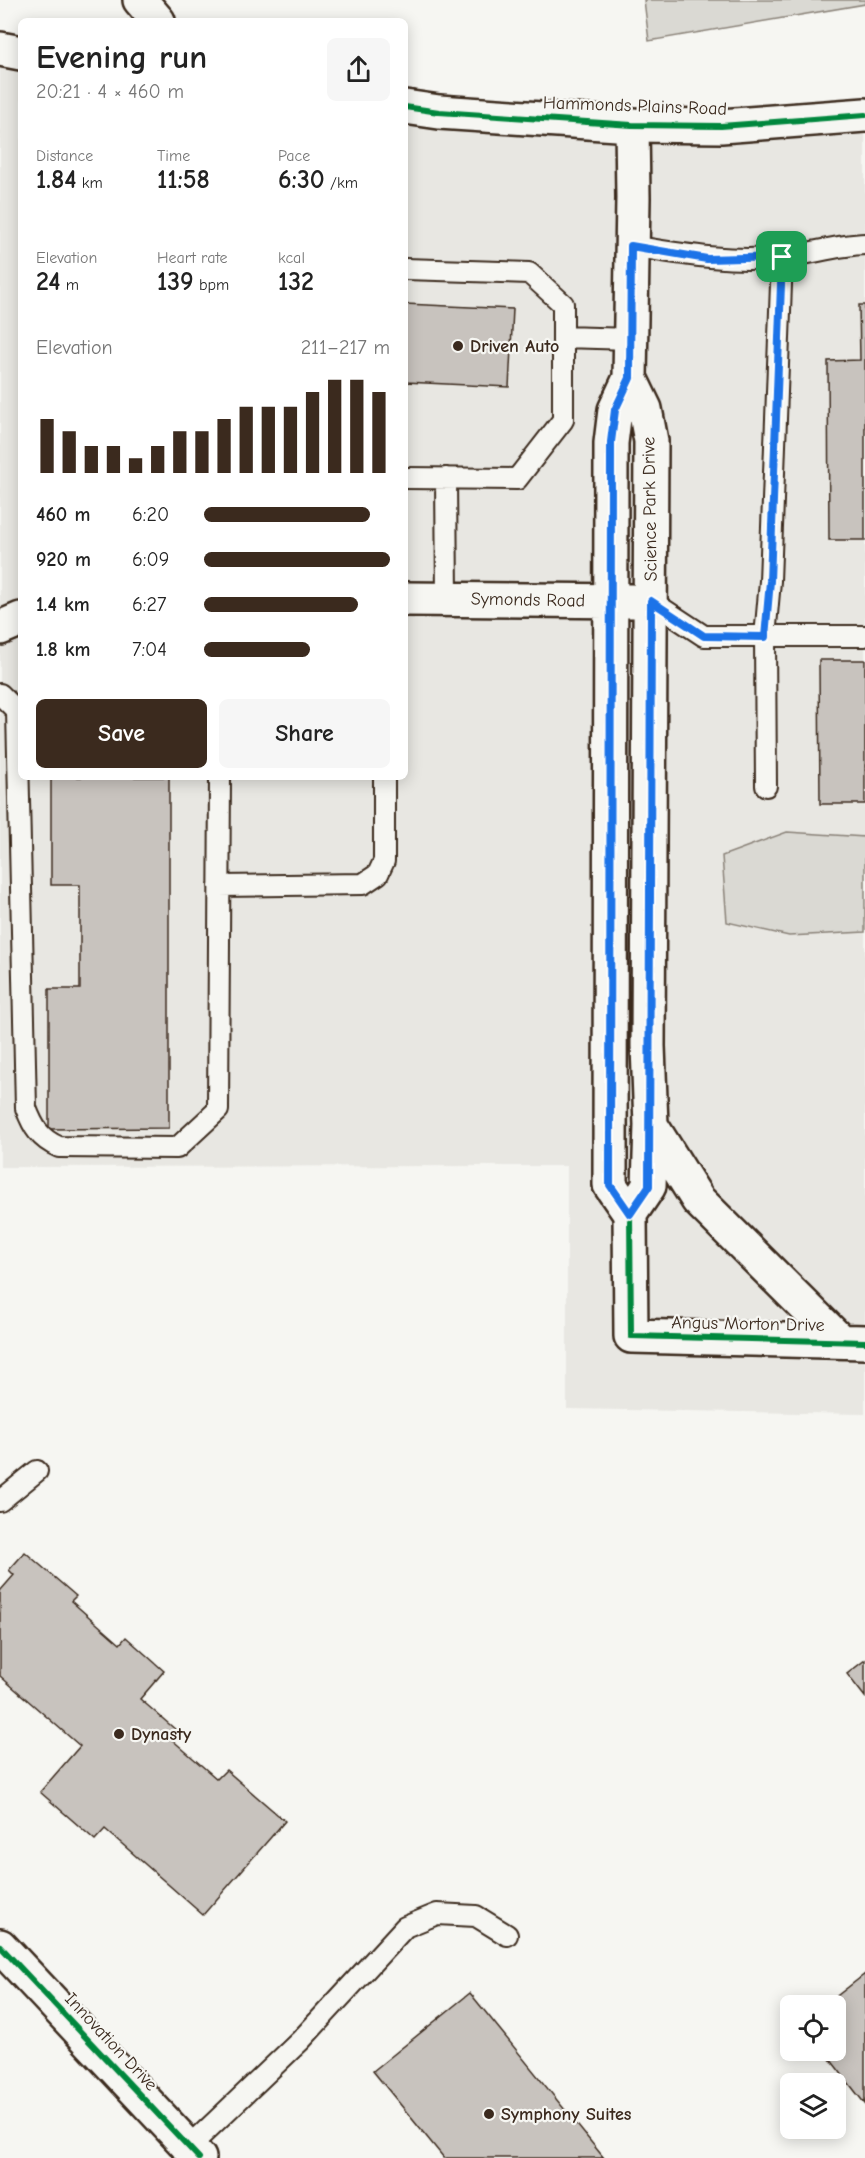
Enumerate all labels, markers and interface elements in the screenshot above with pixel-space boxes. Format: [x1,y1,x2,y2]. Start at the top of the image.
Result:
text: Evening run [36,38,207,76]
button: share [327,38,390,101]
text: 20:21 · 4 × 460 m [36,80,184,103]
street label: Hammonds Plains Road [543,92,727,120]
text: Distance [36,147,93,165]
text: Time [157,147,190,165]
text: Pace [278,147,310,165]
text: 1.84 [36,165,76,195]
text: 11:58 [157,165,210,195]
text: 6:30 [278,165,325,195]
text: km [76,174,103,192]
text: /km [325,174,358,192]
pin [756,231,807,282]
icon: arrive [765,240,798,273]
text: Elevation [36,249,97,267]
text: Heart rate [157,249,228,267]
text: kcal [278,249,305,267]
text: 24 [36,267,60,297]
text: 139 [157,267,194,297]
text: 132 [278,267,314,297]
text: m [60,276,79,294]
text: bpm [194,276,229,294]
text: Elevation [36,336,113,359]
text: 211–217 m [301,336,390,359]
place label: Driven Auto [470,336,559,357]
marker: Driven Auto [451,339,465,353]
street label: Science Park Drive [638,437,662,581]
text: 460 m [36,503,90,526]
text: 6:20 [132,503,169,526]
text: 920 m [36,548,91,571]
text: 6:09 [132,548,169,571]
street label: Symonds Road [471,589,585,611]
text: 1.4 km [36,593,90,616]
text: 6:27 [132,593,166,616]
text: 1.8 km [36,638,91,661]
text: 7:04 [132,638,167,661]
button: Save [36,699,207,768]
button: Share [219,699,390,768]
street label: Angus Morton Drive [671,1312,825,1336]
place label: Dynasty [131,1724,192,1745]
marker: Dynasty [112,1727,126,1741]
street label: Innovation Drive [60,1989,162,2095]
map controls [780,1995,846,2139]
button: locate [780,1995,846,2061]
button: layers [780,2073,846,2139]
place label: Symphony Suites [501,2104,632,2125]
marker: Symphony Suites [482,2107,496,2121]

